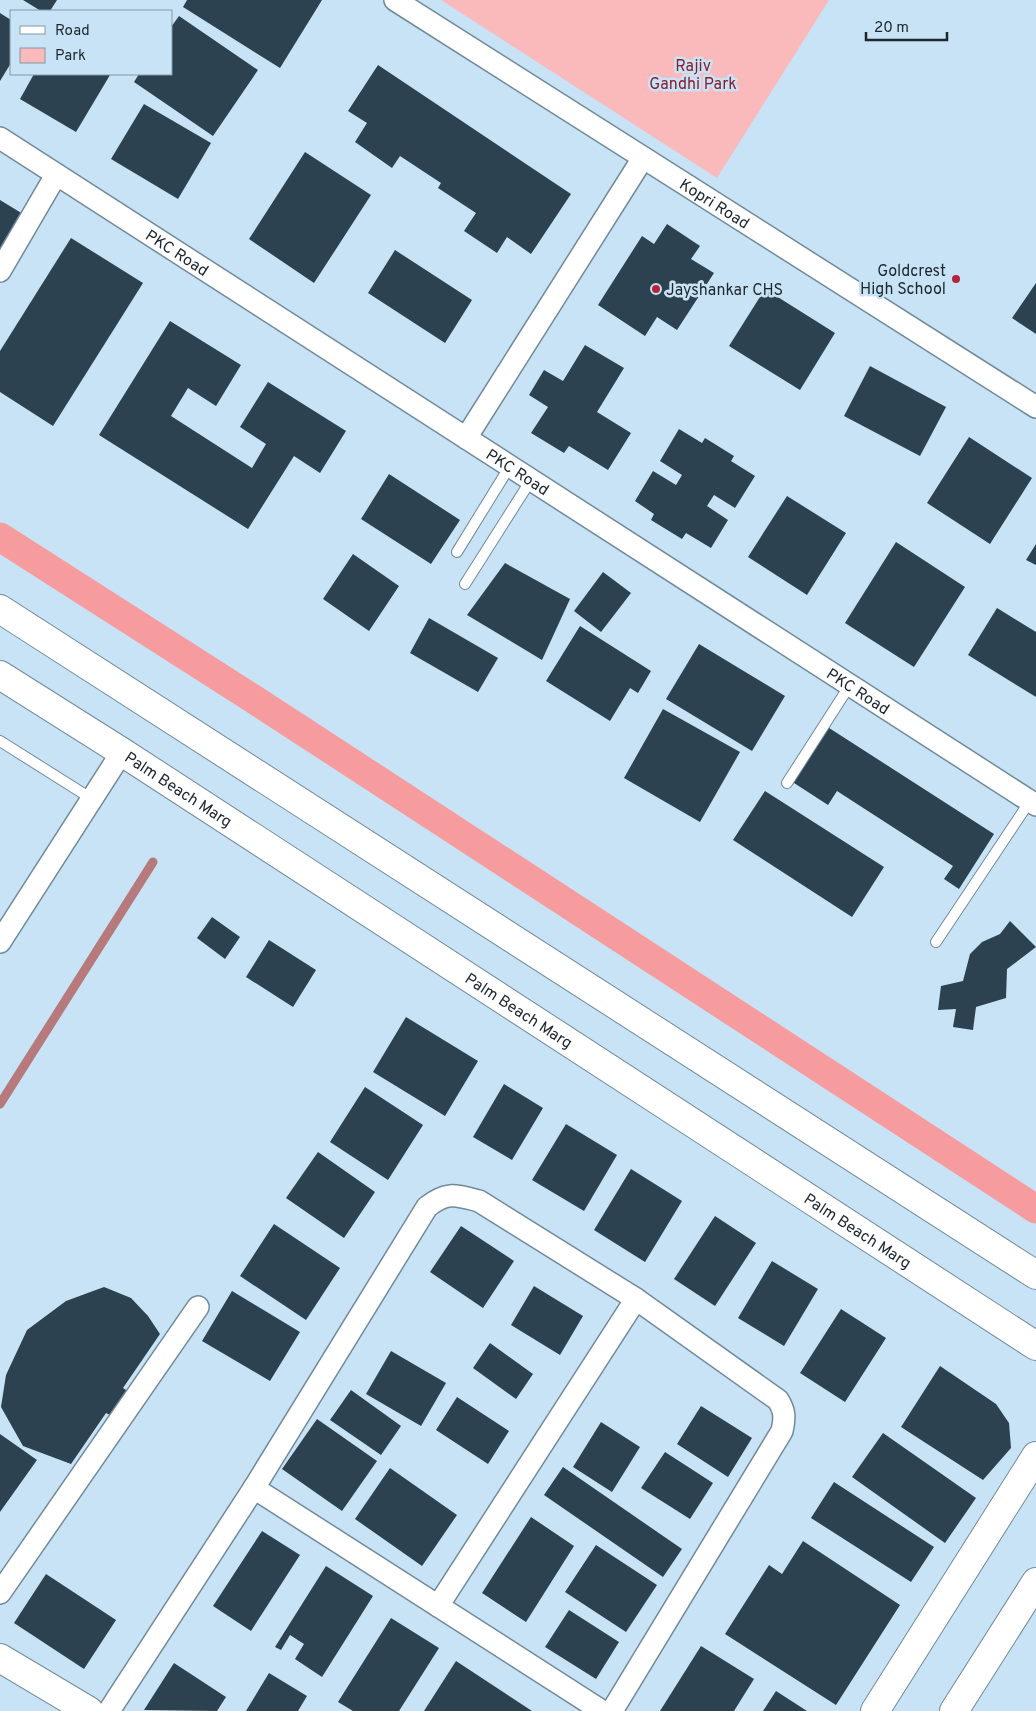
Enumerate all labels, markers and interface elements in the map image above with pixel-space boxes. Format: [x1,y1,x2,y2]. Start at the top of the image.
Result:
legend [10,10,172,75]
scale bar [866,10,947,42]
text: 20 m [874,19,909,38]
text: Road [55,22,90,41]
text: Park [55,47,86,66]
park label: Rajiv Gandhi Park [649,57,737,95]
street label: Kopri Road [675,175,753,234]
street label: PKC Road [141,226,212,282]
place label: Goldcrest High School [860,262,946,300]
marker: Goldcrest High School [950,273,962,285]
place label: Jayshankar CHS [666,281,783,301]
marker: Jayshankar CHS [650,283,662,295]
street label: PKC Road [482,445,552,501]
street label: PKC Road [822,665,893,720]
street label: Palm Beach Marg [120,748,235,833]
street label: Palm Beach Marg [461,970,576,1054]
street label: Palm Beach Marg [799,1190,914,1274]

